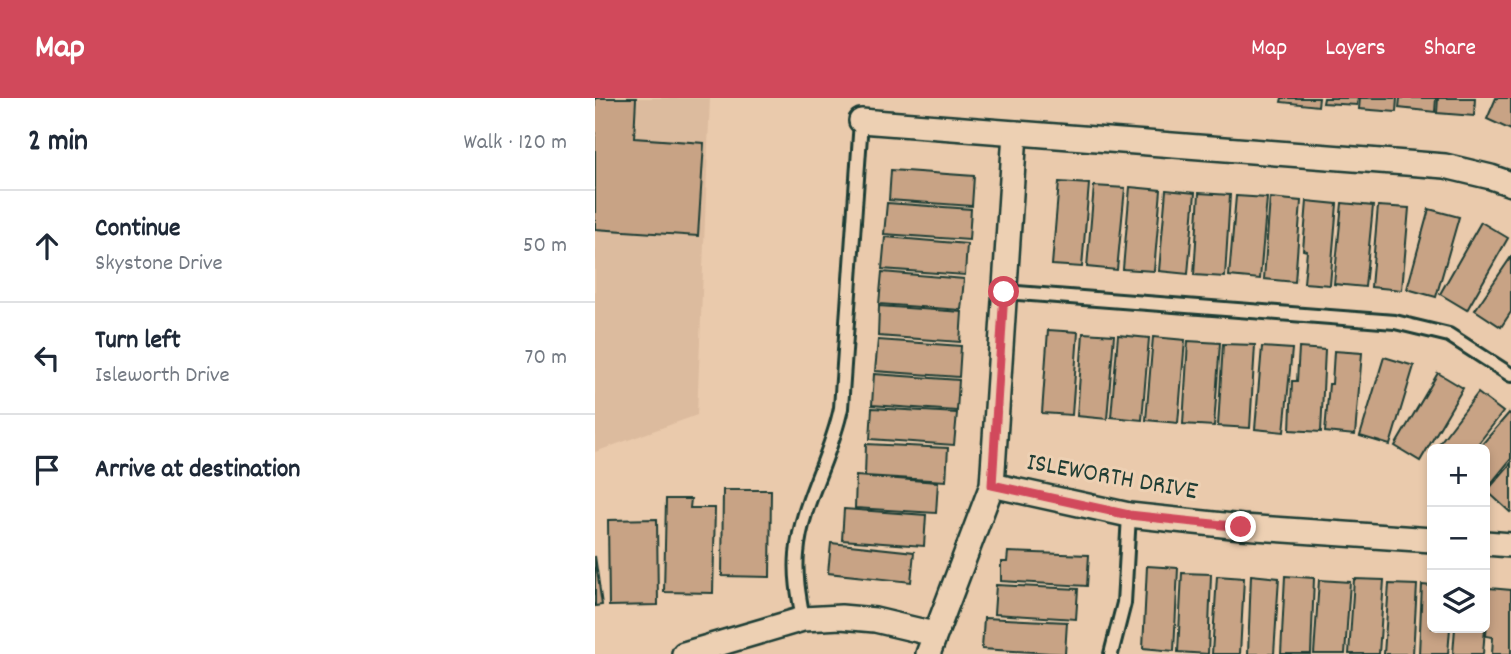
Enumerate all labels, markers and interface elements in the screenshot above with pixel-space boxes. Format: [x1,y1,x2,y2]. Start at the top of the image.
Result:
text: Map [35,26,85,73]
text: Map [1251,32,1287,66]
text: Layers [1325,32,1386,66]
text: Share [1424,32,1476,66]
text: 2 min [28,122,88,165]
text: Walk · 120 m [464,127,567,160]
text: Continue [95,211,180,248]
icon: ahead [28,227,66,265]
text: 50 m [523,230,567,263]
text: Skystone Drive [95,248,223,281]
route start [988,276,1019,307]
text: Turn left [95,323,181,360]
icon: left [28,339,66,377]
text: 70 m [525,342,567,375]
text: Isleworth Drive [95,360,230,393]
map controls [1427,444,1490,633]
button: + [1427,444,1490,507]
street label: ISLEWORTH DRIVE [1024,445,1200,511]
icon: arrive [28,451,66,489]
text: Arrive at destination [95,452,300,489]
button: − [1427,507,1490,570]
route end [1225,511,1256,542]
button: layers [1427,570,1490,633]

